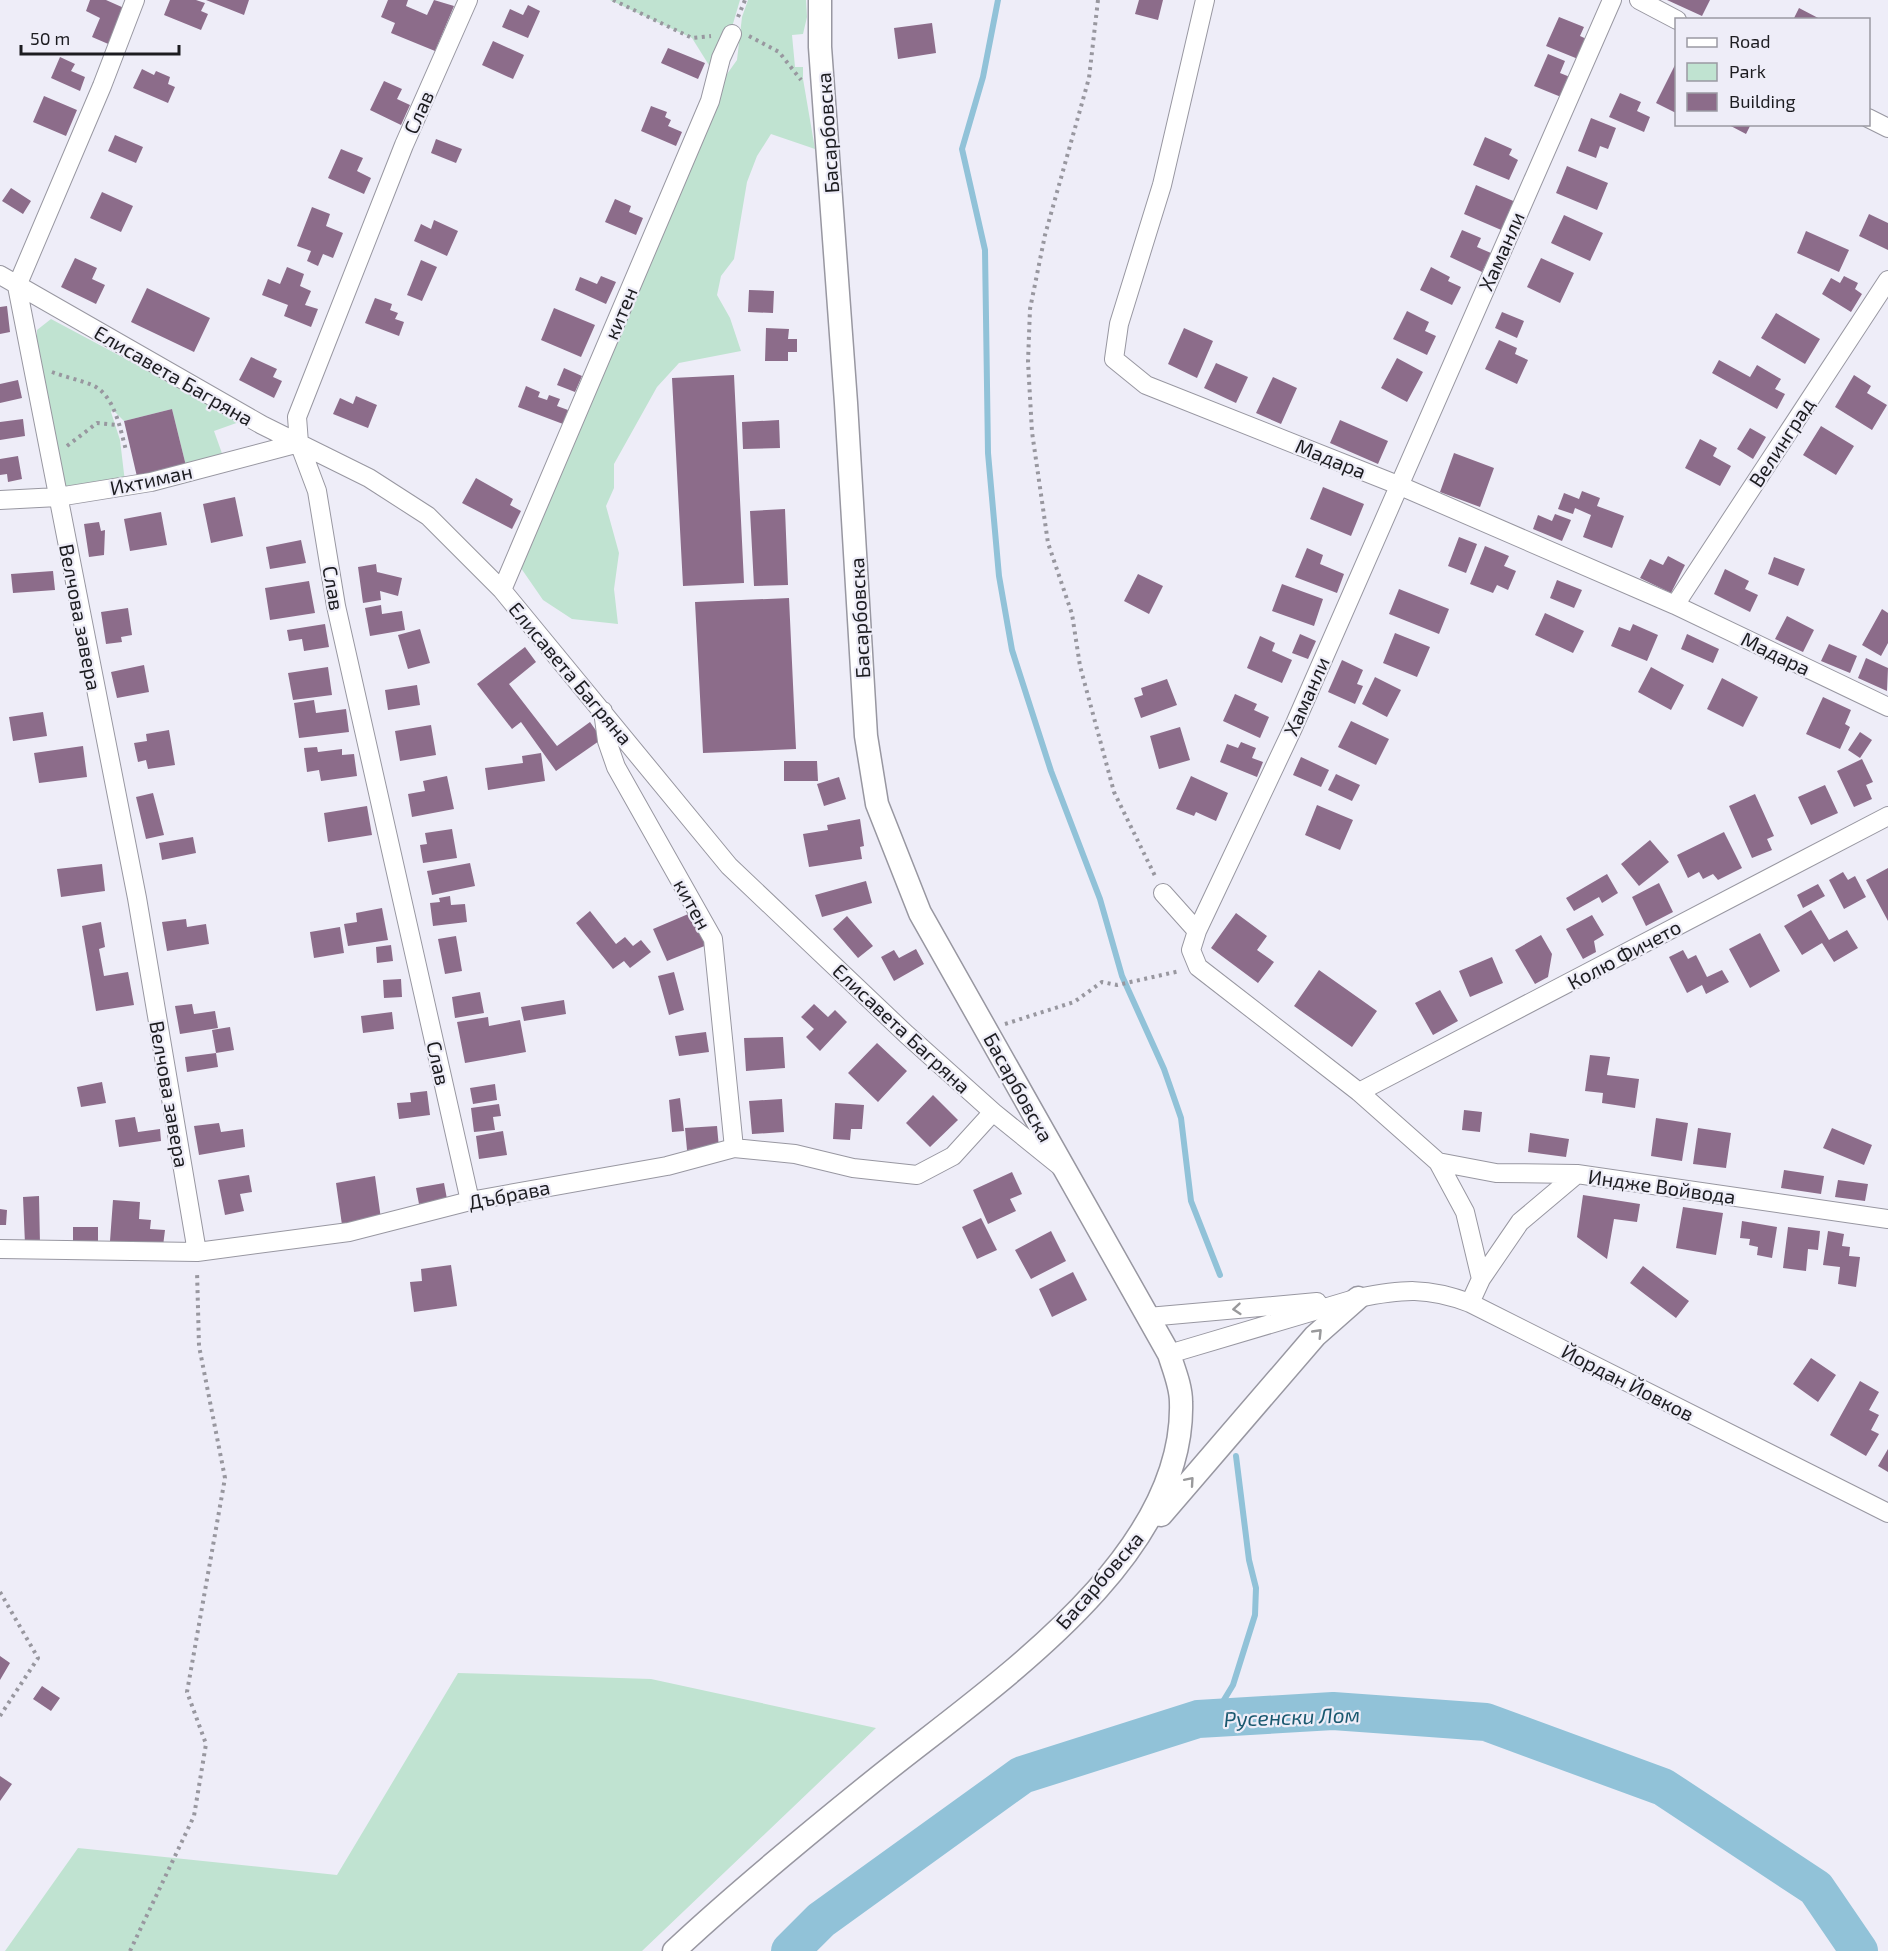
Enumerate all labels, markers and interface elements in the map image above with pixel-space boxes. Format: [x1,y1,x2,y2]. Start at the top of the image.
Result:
scale bar [21,18,178,56]
legend [1675,18,1870,126]
text: 50 m [30,27,70,49]
text: Road [1729,30,1770,52]
text: Park [1729,60,1766,82]
street label: Басарбовска [811,72,843,194]
street label: Слав [398,87,438,137]
text: Building [1729,90,1796,112]
street label: Хаманли [1473,208,1529,294]
street label: китен [598,283,642,343]
street label: Елисавета Багряна [90,320,258,430]
street label: Велинград [1743,393,1819,491]
street label: Мадара [1292,433,1370,483]
street label: Ихтиман [108,459,194,499]
street label: Велчова завера [55,542,107,692]
street label: Басарбовска [844,557,874,679]
street label: Слав [318,564,350,612]
street label: Елисавета Багряна [504,597,638,749]
street label: Мадара [1737,626,1815,680]
street label: Хаманли [1278,653,1334,739]
street label: китен [669,874,717,934]
street label: Колю Фичето [1563,914,1685,994]
street label: Елисавета Багряна [828,958,976,1098]
street label: Велчова завера [145,1019,195,1169]
street label: Басарбовска [979,1028,1059,1146]
street label: Слав [422,1038,456,1088]
street label: Индже Войвода [1587,1164,1737,1208]
street label: Дъбрава [466,1174,552,1214]
one-way arrow [1232,1302,1241,1315]
one-way arrow [1311,1330,1322,1340]
street label: Йордан Йовков [1558,1338,1698,1426]
one-way arrow [1183,1477,1194,1488]
street label: Басарбовска [1050,1526,1148,1634]
water label: Русенски Лом [1223,1701,1361,1731]

